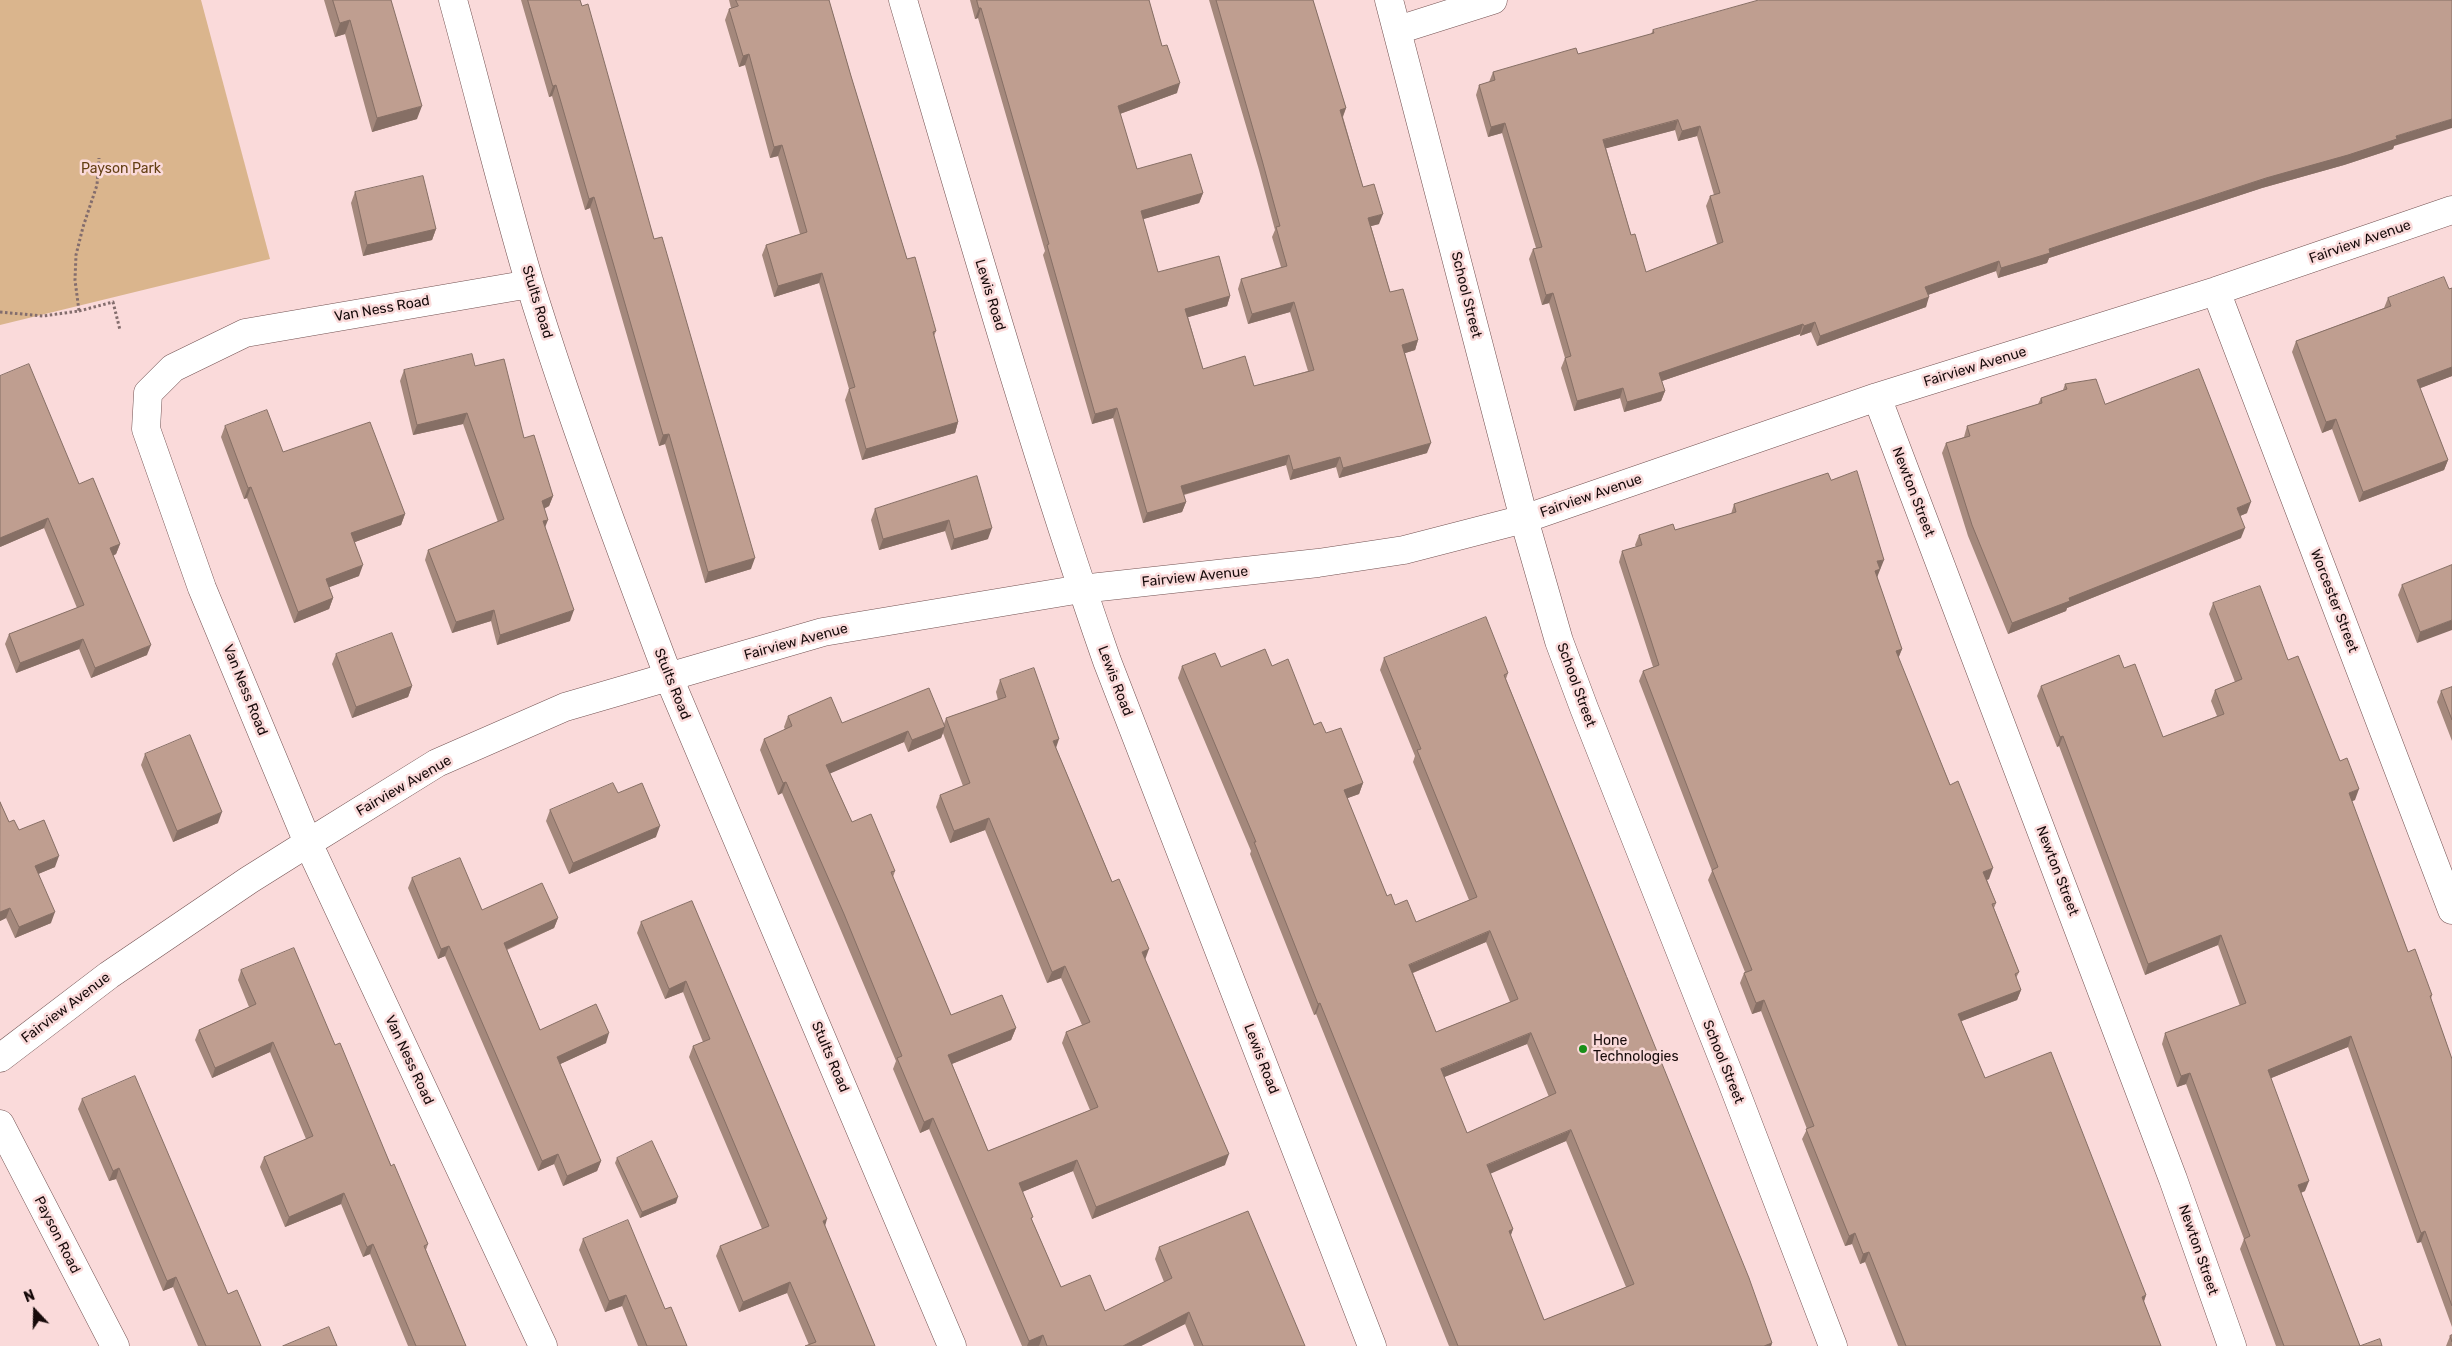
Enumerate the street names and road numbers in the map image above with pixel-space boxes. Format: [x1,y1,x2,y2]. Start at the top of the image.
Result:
street label: Fairview Avenue [2307,217,2413,267]
street label: School Street [1447,250,1485,340]
street label: Lewis Road [971,257,1009,333]
street label: Stults Road [518,264,556,340]
street label: Van Ness Road [333,292,431,326]
street label: Fairview Avenue [1922,343,2028,391]
street label: Newton Street [1888,445,1938,539]
street label: Fairview Avenue [1538,471,1644,521]
street label: Worcester Street [2307,547,2361,655]
street label: Fairview Avenue [1141,563,1249,591]
street label: Fairview Avenue [742,620,850,664]
street label: School Street [1553,641,1599,729]
street label: Van Ness Road [219,642,271,738]
street label: Lewis Road [1094,644,1136,718]
street label: Stults Road [650,646,694,722]
street label: Fairview Avenue [354,752,454,820]
street label: Newton Street [2032,824,2082,918]
street label: Fairview Avenue [18,969,114,1047]
street label: Van Ness Road [381,1013,437,1107]
street label: School Street [1699,1018,1747,1106]
street label: Stults Road [808,1019,852,1095]
street label: Lewis Road [1240,1022,1282,1096]
street label: Payson Road [30,1194,84,1276]
street label: Newton Street [2175,1203,2221,1297]

